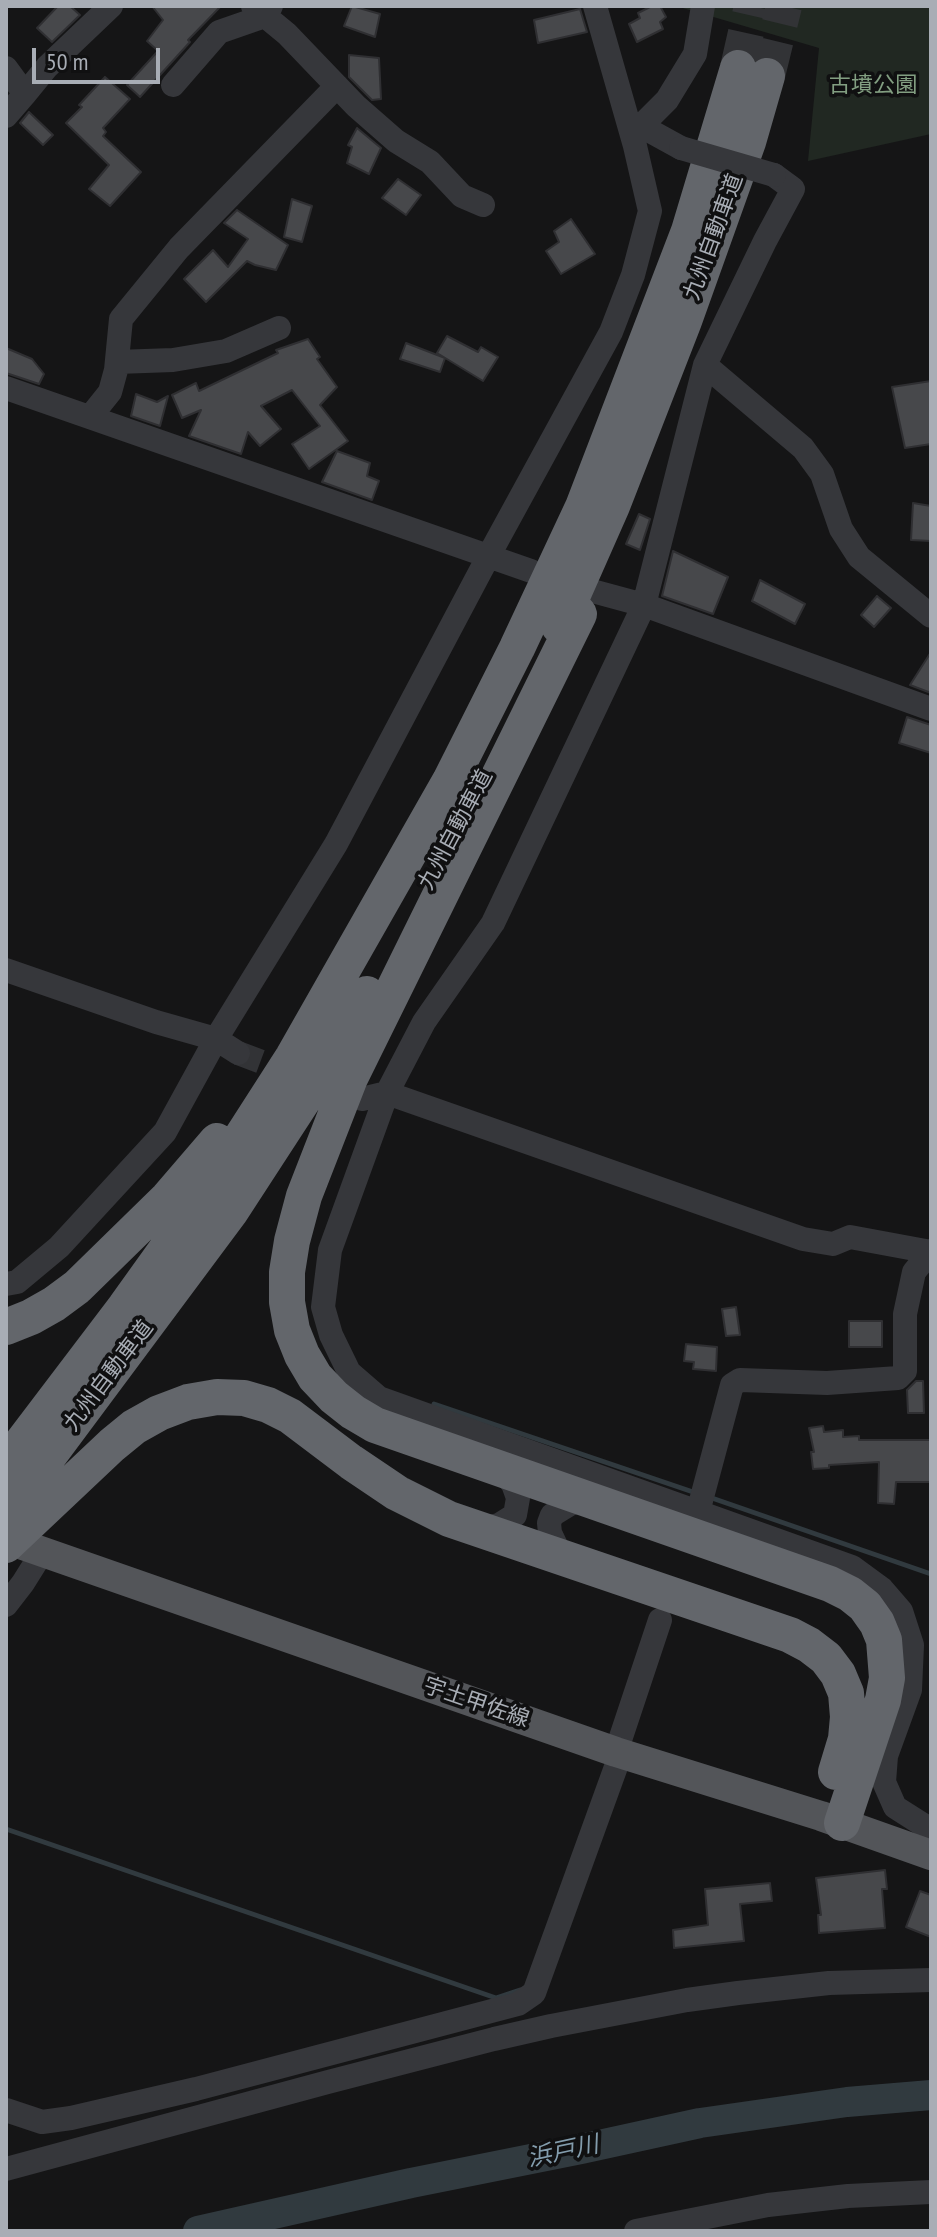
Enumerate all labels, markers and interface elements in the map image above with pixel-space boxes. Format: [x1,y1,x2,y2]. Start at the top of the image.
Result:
scale bar [36,32,164,82]
text: 50 m [46,46,88,77]
park label: 古墳公園 [829,73,917,99]
street label: 九州自動車道 [679,170,749,304]
street label: 九州自動車道 [413,766,499,894]
street label: 九州自動車道 [59,1315,159,1437]
street label: 宇土甲佐線 [420,1673,532,1733]
water label: 浜戸川 [525,2130,601,2174]

